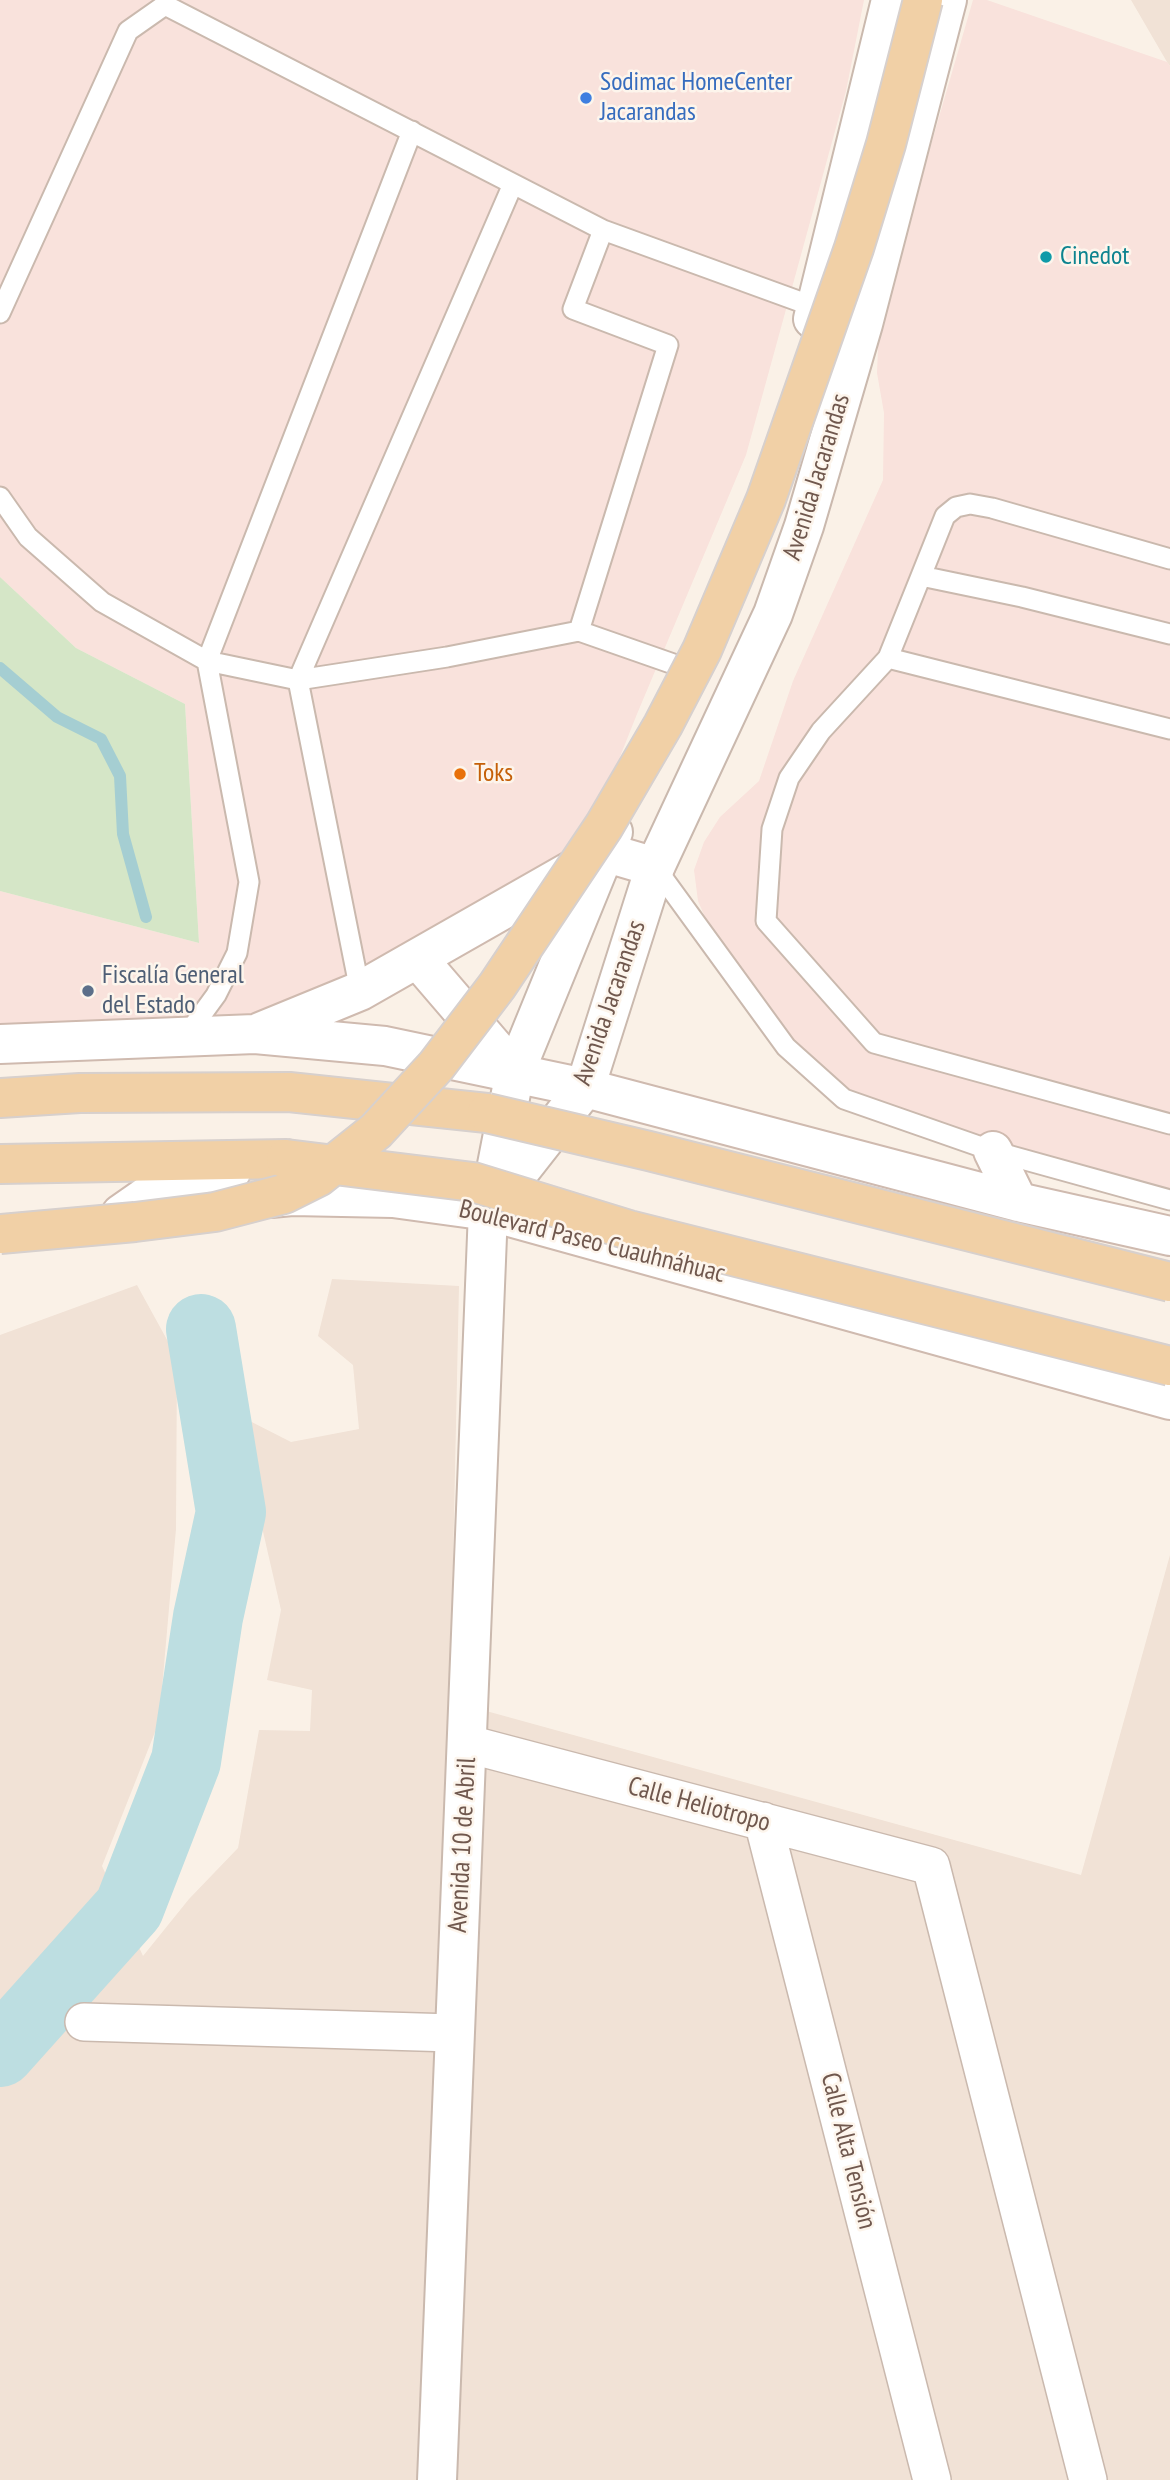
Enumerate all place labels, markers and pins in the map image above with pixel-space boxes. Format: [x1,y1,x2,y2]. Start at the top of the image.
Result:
place label: Sodimac HomeCenter Jacarandas [600,67,792,128]
marker: Sodimac HomeCenter Jacarandas [578,90,594,106]
place label: Cinedot [1060,241,1129,273]
marker: Cinedot [1038,249,1054,265]
place label: Toks [474,758,513,790]
marker: Toks [452,766,468,782]
place label: Fiscalía General del Estado [102,960,244,1021]
marker: Fiscalía General del Estado [80,983,96,999]

